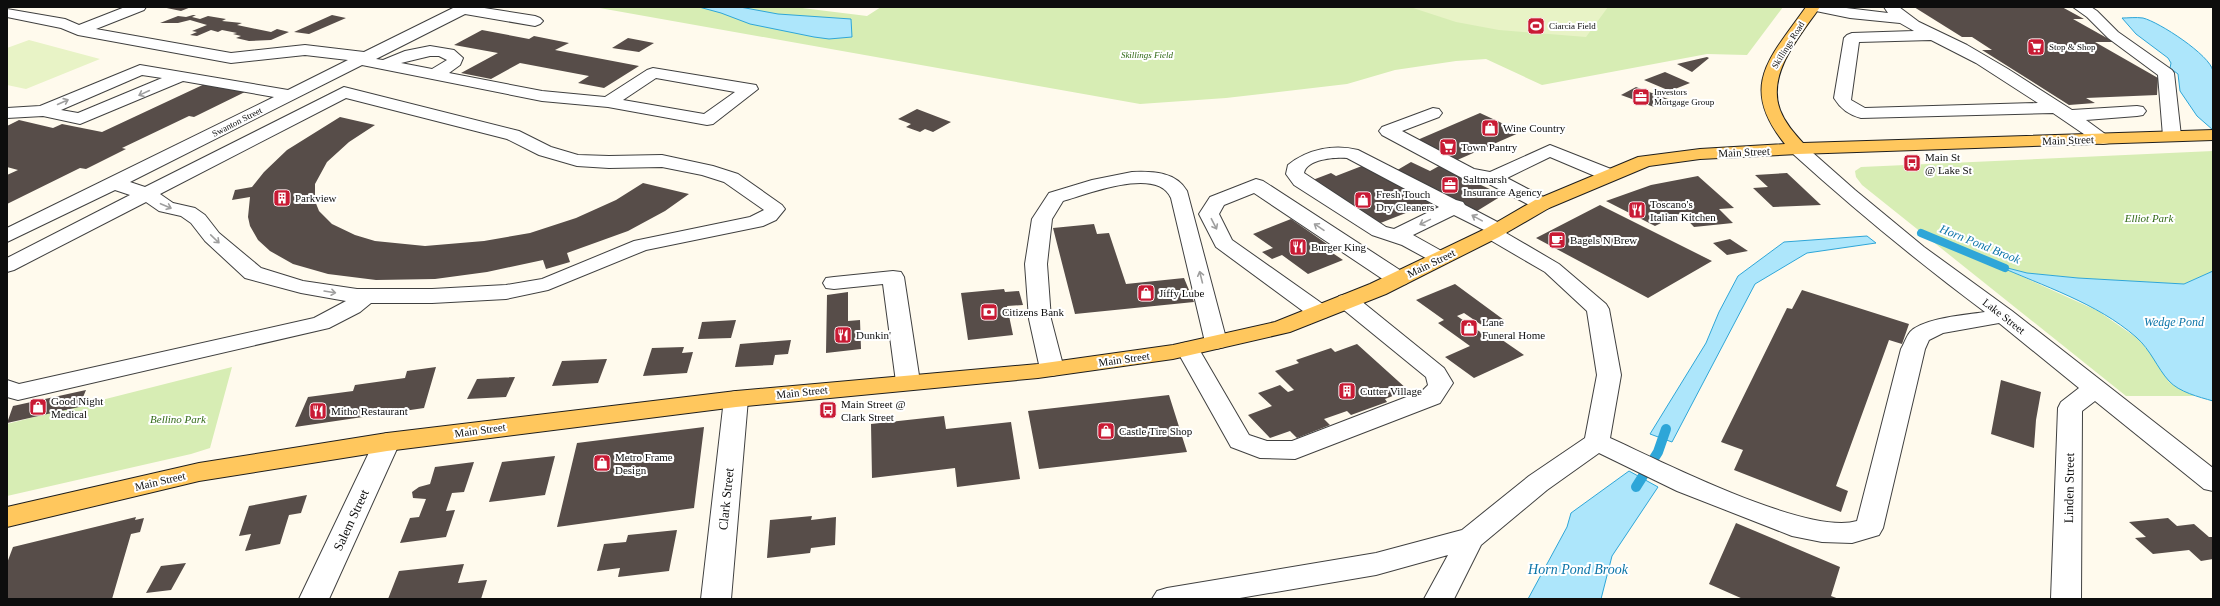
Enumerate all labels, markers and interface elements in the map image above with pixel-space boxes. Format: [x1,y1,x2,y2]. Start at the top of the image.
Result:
sports icon: Ciarcia Field [1526,16,1546,36]
street label: Skillings Road [1770,19,1807,70]
place label: Ciarcia Field [1549,21,1596,31]
supermarket icon: Stop & Shop [2026,37,2046,57]
place label: Stop & Shop [2049,42,2096,52]
park label: Skillings Field [1121,50,1174,60]
office icon: Investors Mortgage Group [1631,87,1651,107]
place label: Investors Mortgage Group [1654,87,1715,107]
one-way arrow [138,90,150,97]
one-way arrow [57,98,69,105]
street label: Swanton Street [210,105,264,139]
shop icon: Wine Country [1480,118,1500,138]
place label: Wine Country [1503,122,1566,134]
street label: Main Street [2042,133,2094,147]
supermarket icon: Town Pantry [1438,137,1458,157]
place label: Town Pantry [1461,141,1518,153]
street label: Main Street [1718,145,1770,159]
place label: Main St @ Lake St [1925,151,1972,176]
bus stop icon: Main St @ Lake St [1902,153,1922,173]
place label: Saltmarsh Insurance Agency [1463,173,1543,198]
office icon: Saltmarsh Insurance Agency [1440,175,1460,195]
building icon: Parkview [272,188,292,208]
place label: Fresh Touch Dry Cleaners [1376,188,1434,213]
shop icon: Fresh Touch Dry Cleaners [1353,190,1373,210]
place label: Parkview [295,192,337,204]
place label: Toscano's Italian Kitchen [1650,198,1716,223]
restaurant icon: Toscano's Italian Kitchen [1627,200,1647,220]
one-way arrow [160,203,172,210]
park label: Elliot Park [2124,212,2174,224]
one-way arrow [1471,214,1483,221]
one-way arrow [1211,217,1218,229]
one-way arrow [1419,218,1431,226]
water label: Horn Pond Brook [1937,221,2023,267]
one-way arrow [1313,222,1325,230]
cafe icon: Bagels N Brew [1547,230,1567,250]
one-way arrow [210,234,220,244]
place label: Bagels N Brew [1570,234,1637,246]
restaurant icon: Burger King [1288,237,1308,257]
place label: Burger King [1311,241,1367,253]
street label: Main Street [1405,246,1457,280]
one-way arrow [1196,271,1204,284]
shop icon: Jiffy Lube [1136,283,1156,303]
place label: Jiffy Lube [1159,287,1204,299]
one-way arrow [323,288,336,296]
street label: Lake Street [1980,296,2028,336]
bank icon: Citizens Bank [979,302,999,322]
place label: Citizens Bank [1002,306,1065,318]
water label: Wedge Pond [2144,315,2205,329]
place label: Lane Funeral Home [1482,316,1545,341]
shop icon: Lane Funeral Home [1459,318,1479,338]
restaurant icon: Dunkin' [833,325,853,345]
place label: Dunkin' [856,329,891,341]
street label: Main Street [1098,349,1150,369]
building icon: Cutter Village [1337,381,1357,401]
street label: Main Street [776,383,828,401]
place label: Cutter Village [1360,385,1422,397]
place label: Good Night Medical [51,395,103,420]
shop icon: Good Night Medical [28,397,48,417]
place label: Main Street @ Clark Street [841,398,906,423]
bus stop icon: Main Street @ Clark Street [818,400,838,420]
restaurant icon: Mitho Restaurant [308,401,328,421]
place label: Mitho Restaurant [331,405,408,417]
park label: Bellino Park [150,413,207,425]
street label: Main Street [454,420,506,440]
shop icon: Castle Tire Shop [1096,421,1116,441]
place label: Castle Tire Shop [1119,425,1193,437]
place label: Metro Frame Design [615,451,673,476]
street label: Linden Street [2061,452,2077,523]
shop icon: Metro Frame Design [592,453,612,473]
street label: Clark Street [715,467,737,531]
street label: Main Street [133,469,187,493]
street label: Salem Street [330,487,372,553]
water label: Horn Pond Brook [1527,562,1629,577]

